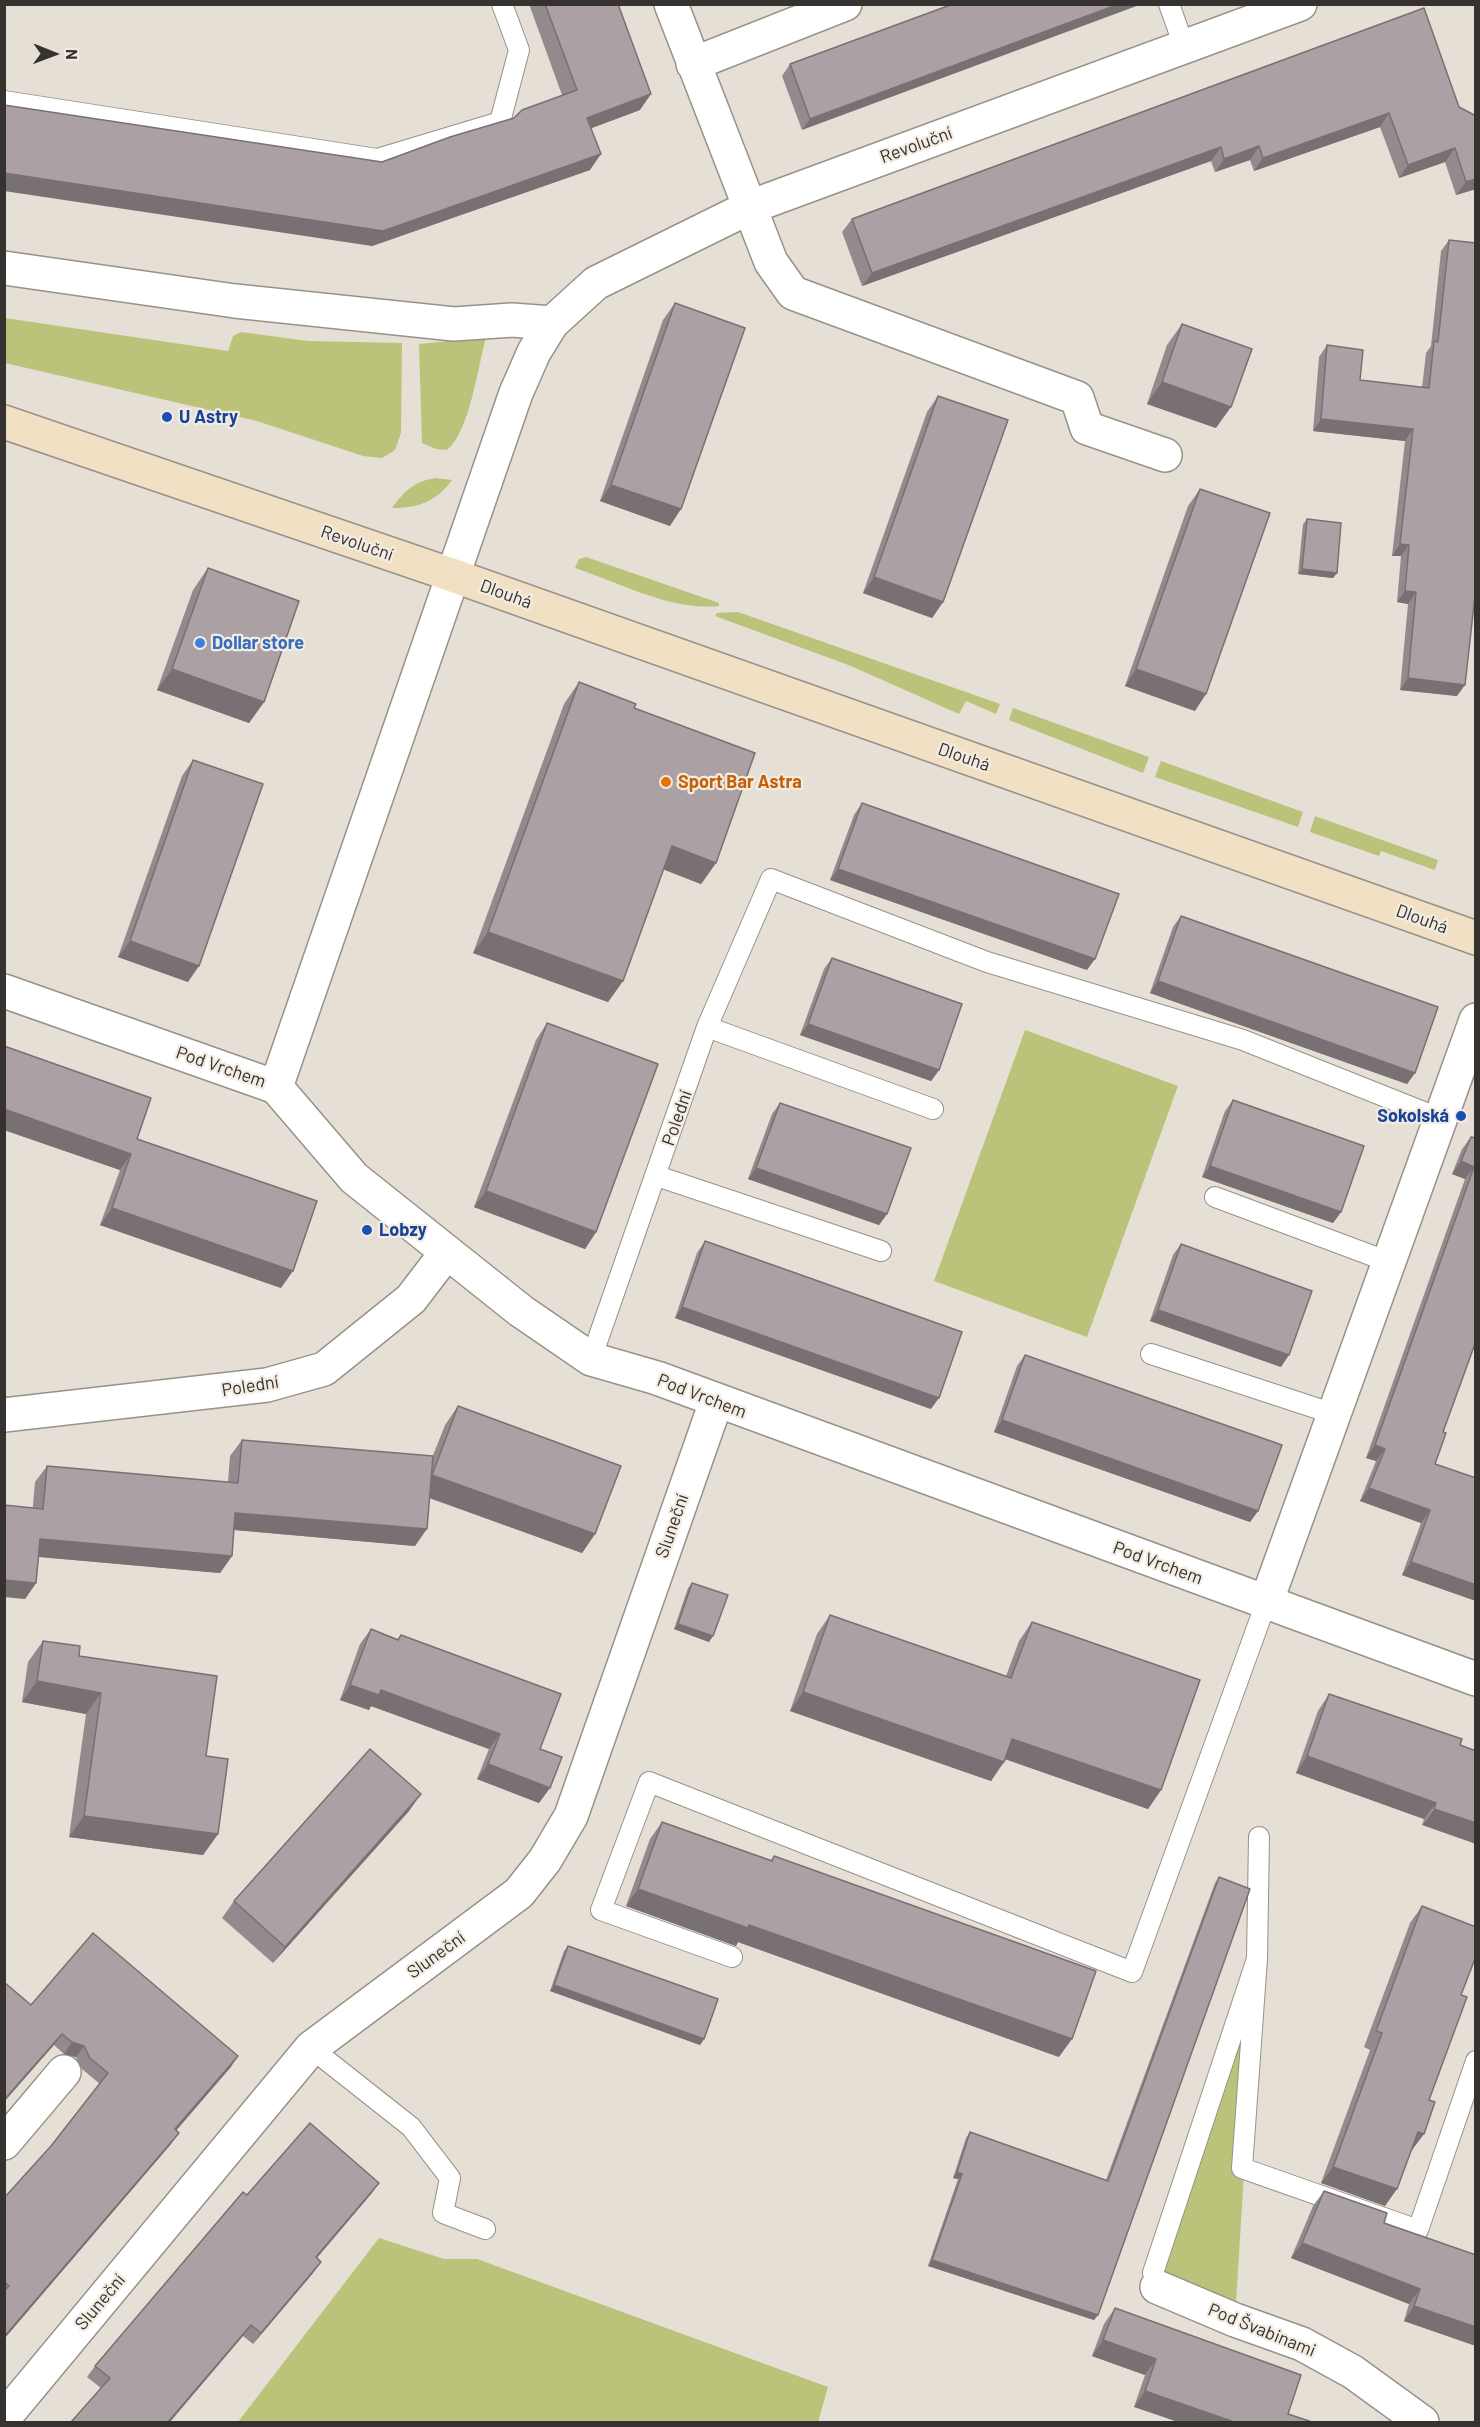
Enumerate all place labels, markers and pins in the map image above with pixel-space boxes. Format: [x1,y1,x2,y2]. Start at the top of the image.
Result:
place label: U Astry [179,406,238,428]
marker: U Astry [160,410,174,424]
place label: Dollar store [212,632,304,654]
marker: Dollar store [193,636,207,650]
place label: Sport Bar Astra [678,771,802,793]
marker: Sport Bar Astra [659,775,673,789]
place label: Sokolská [1377,1105,1449,1127]
marker: Sokolská [1454,1109,1468,1123]
place label: Lobzy [379,1219,427,1241]
marker: Lobzy [360,1223,374,1237]

